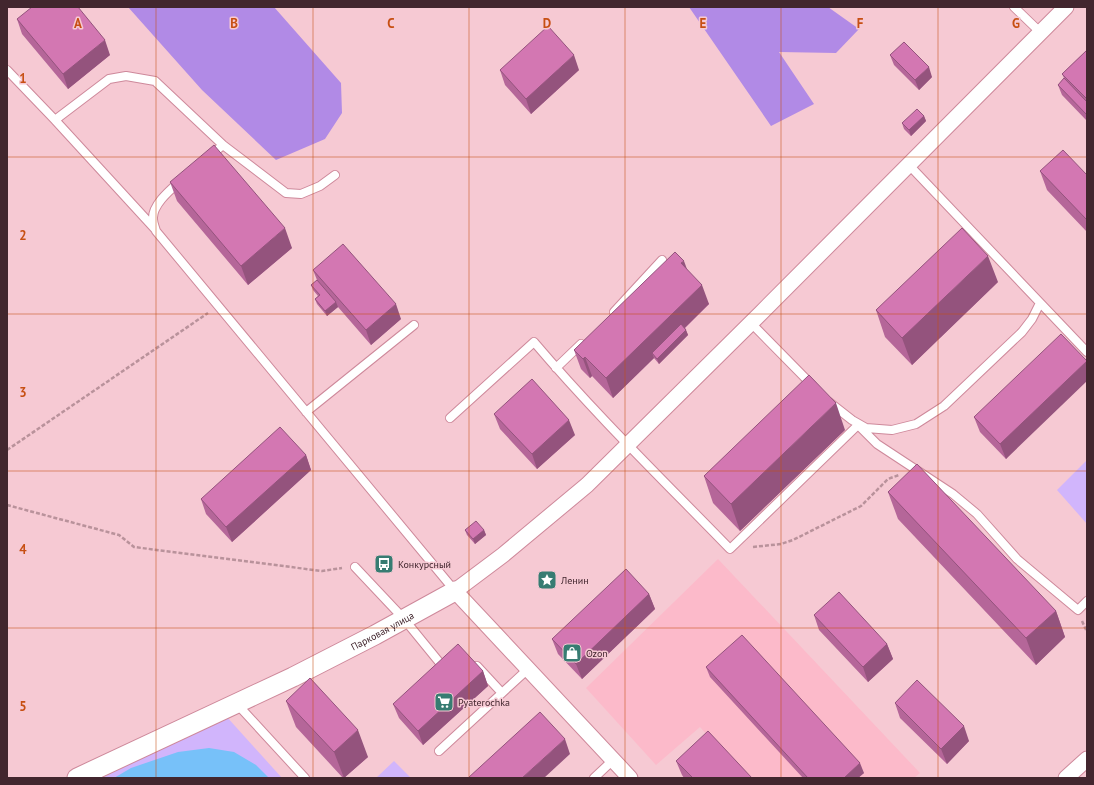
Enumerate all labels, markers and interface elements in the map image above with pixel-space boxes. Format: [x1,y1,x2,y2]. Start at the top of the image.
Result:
text: A [74,15,82,32]
text: B [230,15,238,32]
text: C [387,15,395,32]
text: D [543,15,551,32]
text: E [700,15,707,32]
text: F [857,15,864,32]
text: G [1012,15,1020,32]
text: 1 [19,70,27,87]
text: 2 [19,227,27,244]
text: 3 [19,384,27,401]
text: 4 [19,541,27,558]
bus stop icon: Конкурсный [373,553,395,575]
place label: Конкурсный [398,558,451,571]
place icon: Ленин [536,569,558,591]
place label: Ленин [560,574,589,587]
street label: Парковая улица [349,609,416,653]
shop icon: Ozon [561,642,583,664]
place label: Ozon [586,647,608,660]
supermarket icon: Pyaterochka [433,691,455,713]
place label: Pyaterochka [458,696,510,709]
text: 5 [19,698,27,715]

